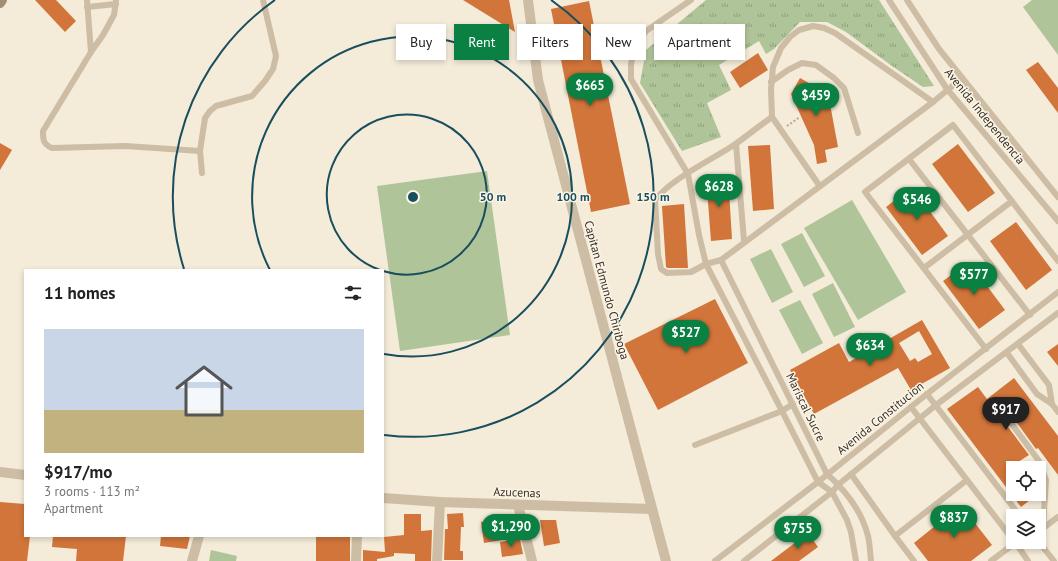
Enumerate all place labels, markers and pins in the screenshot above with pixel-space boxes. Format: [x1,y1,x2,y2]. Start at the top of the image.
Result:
pin: $665 [566,73,614,107]
pin: $459 [792,83,840,117]
pin: $628 [695,174,743,208]
pin: $546 [893,187,941,221]
centre of rings [406,190,420,204]
pin: $577 [950,262,998,296]
pin: $527 [662,320,710,354]
pin: $634 [846,333,894,367]
pin: $917 [982,397,1030,431]
pin: $837 [930,505,978,539]
pin: $1,290 [478,514,544,548]
pin: $755 [774,516,822,550]

